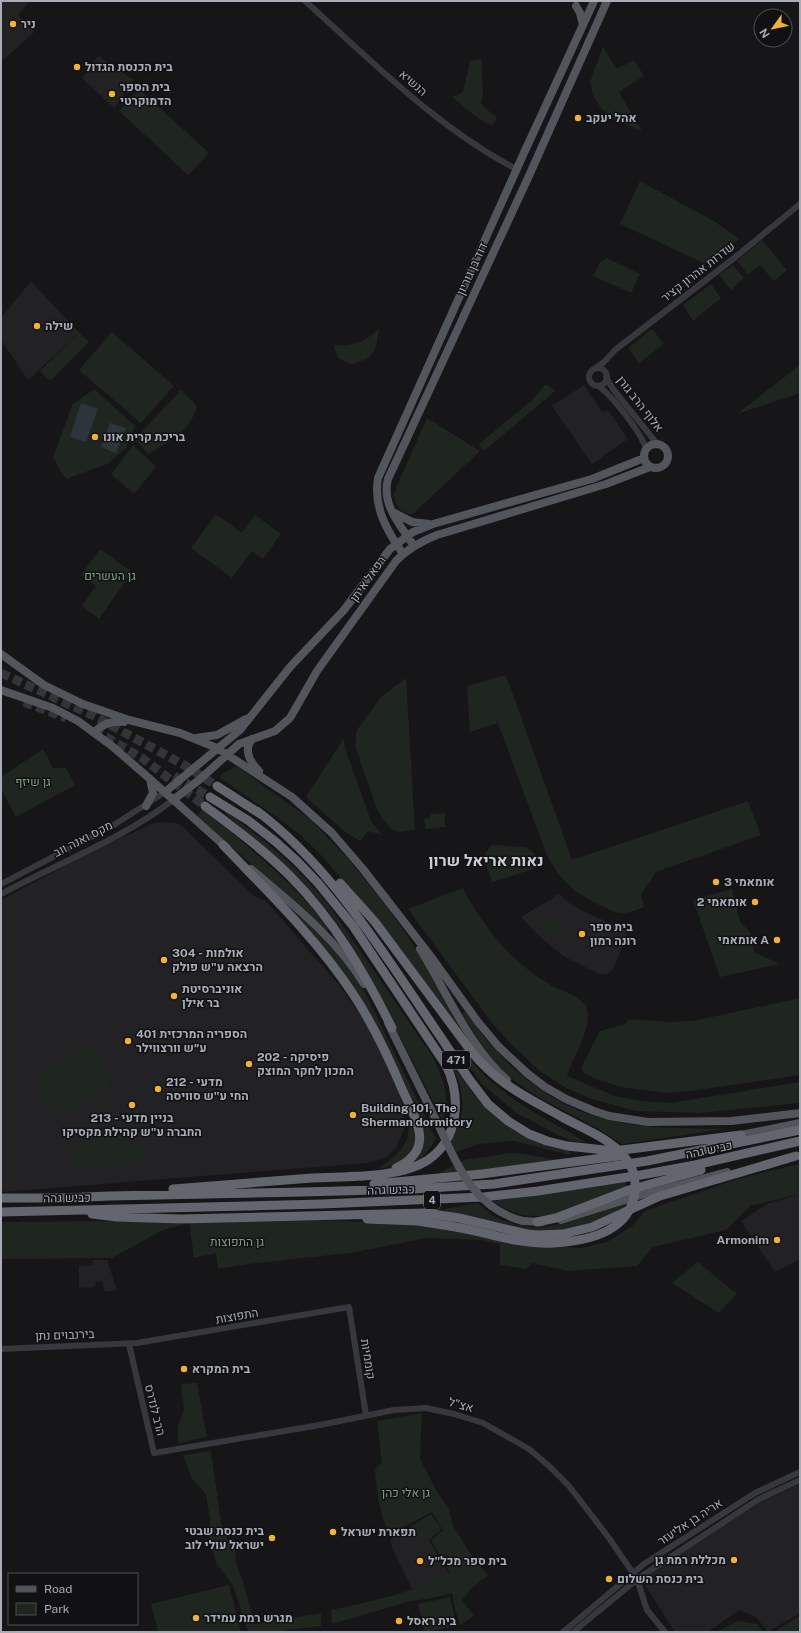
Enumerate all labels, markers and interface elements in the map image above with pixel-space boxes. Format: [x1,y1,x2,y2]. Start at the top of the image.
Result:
north arrow [753,8,793,48]
place label: ניר [21,17,36,31]
marker: ניר [8,19,18,29]
text: N [757,27,772,40]
place label: בית הכנסת הגדול [85,60,173,74]
marker: בית הכנסת הגדול [72,62,82,72]
street label: הנשיא [396,67,430,99]
place label: בית הספר הדמוקרטי [120,80,171,108]
marker: בית הספר הדמוקרטי [107,89,117,99]
place label: אהל יעקב [586,111,637,125]
marker: אהל יעקב [573,113,583,123]
street label: שדרות אהרון קציר [658,239,738,305]
street label: דוד בן גוריון [454,241,490,297]
place label: שילה [45,319,73,333]
marker: שילה [32,321,42,331]
street label: אלוף הרב גורן [614,373,666,435]
place label: בריכת קרית אונו [103,430,186,444]
marker: בריכת קרית אונו [90,432,100,442]
street label: רפאל איתן [347,553,389,605]
park label: גן העשרים [84,569,136,583]
park label: גן שיזף [15,775,51,789]
street label: מקס ואנה ווב [51,818,115,860]
district label: נאות אריאל שרון [429,851,543,870]
place label: אומאמי 3 [724,875,775,889]
marker: אומאמי 3 [711,877,721,887]
place label: אומאמי 2 [697,895,747,909]
marker: אומאמי 2 [750,897,760,907]
place label: בית ספר רונה רמון [590,920,636,948]
marker: בית ספר רונה רמון [577,929,587,939]
place label: אומאמי A [718,933,769,947]
marker: אומאמי A [772,935,782,945]
place label: 304 - אולמות הרצאה ע"ש פולק [172,946,263,974]
marker: 304 - אולמות הרצאה ע"ש פולק [159,955,169,965]
place label: אוניברסיטת בר אילן [182,982,242,1010]
marker: אוניברסיטת בר אילן [169,991,179,1001]
place label: 401 הספריה המרכזית ע״ש וורצווילר [136,1027,247,1055]
marker: 401 הספריה המרכזית ע״ש וורצווילר [123,1036,133,1046]
place label: 202 - פיסיקה המכון לחקר המוצק [257,1050,354,1078]
road number: 471 [442,1051,470,1069]
marker: 202 - פיסיקה המכון לחקר המוצק [244,1059,254,1069]
place label: 212 - מדעי החי ע"ש סוויסה [166,1075,249,1103]
marker: 212 - מדעי החי ע"ש סוויסה [153,1084,163,1094]
marker: 213 - בניין מדעי החברה ע"ש קהילת מקסיקו [127,1100,137,1110]
place label: Building 101, The Sherman dormitory [361,1101,472,1129]
marker: Building 101, The Sherman dormitory [348,1110,358,1120]
place label: 213 - בניין מדעי החברה ע"ש קהילת מקסיקו [62,1111,202,1139]
street label: כביש גהה [684,1138,734,1162]
street label: כביש גהה [367,1182,415,1198]
street label: כביש גהה [43,1191,91,1205]
road number: 4 [424,1191,440,1209]
place label: Armonim [717,1233,769,1247]
park label: גן התפוצות [210,1235,264,1249]
marker: Armonim [772,1235,782,1245]
street label: התפוצות [215,1305,259,1327]
street label: בירנבוים נתן [35,1327,96,1343]
street label: קוממיות [358,1338,378,1380]
place label: בית המקרא [192,1362,251,1376]
marker: בית המקרא [179,1364,189,1374]
street label: הרב לנדרס [142,1383,168,1437]
street label: אצ"ל [447,1395,475,1415]
park label: גן אלי כהן [382,1486,431,1500]
street label: אריה בן אליעזר [655,1496,725,1548]
place label: בית כנסת שבטי ישראל עולי לוב [185,1524,264,1552]
place label: תפארת ישראל [341,1525,416,1539]
marker: תפארת ישראל [328,1527,338,1537]
marker: בית כנסת שבטי ישראל עולי לוב [267,1533,277,1543]
place label: מכללת רמת גן [655,1553,726,1567]
place label: בית ספר מכל"ל [428,1554,507,1568]
marker: מכללת רמת גן [729,1555,739,1565]
marker: בית ספר מכל"ל [415,1556,425,1566]
place label: בית כנסת השלום [617,1572,704,1586]
legend [8,1573,138,1625]
marker: בית כנסת השלום [604,1574,614,1584]
text: Road [44,1582,72,1596]
text: Park [44,1602,70,1616]
place label: מגרש רמת עמידר [204,1611,293,1625]
marker: מגרש רמת עמידר [191,1613,201,1623]
place label: בית ראסל [407,1614,457,1628]
marker: בית ראסל [394,1616,404,1626]

